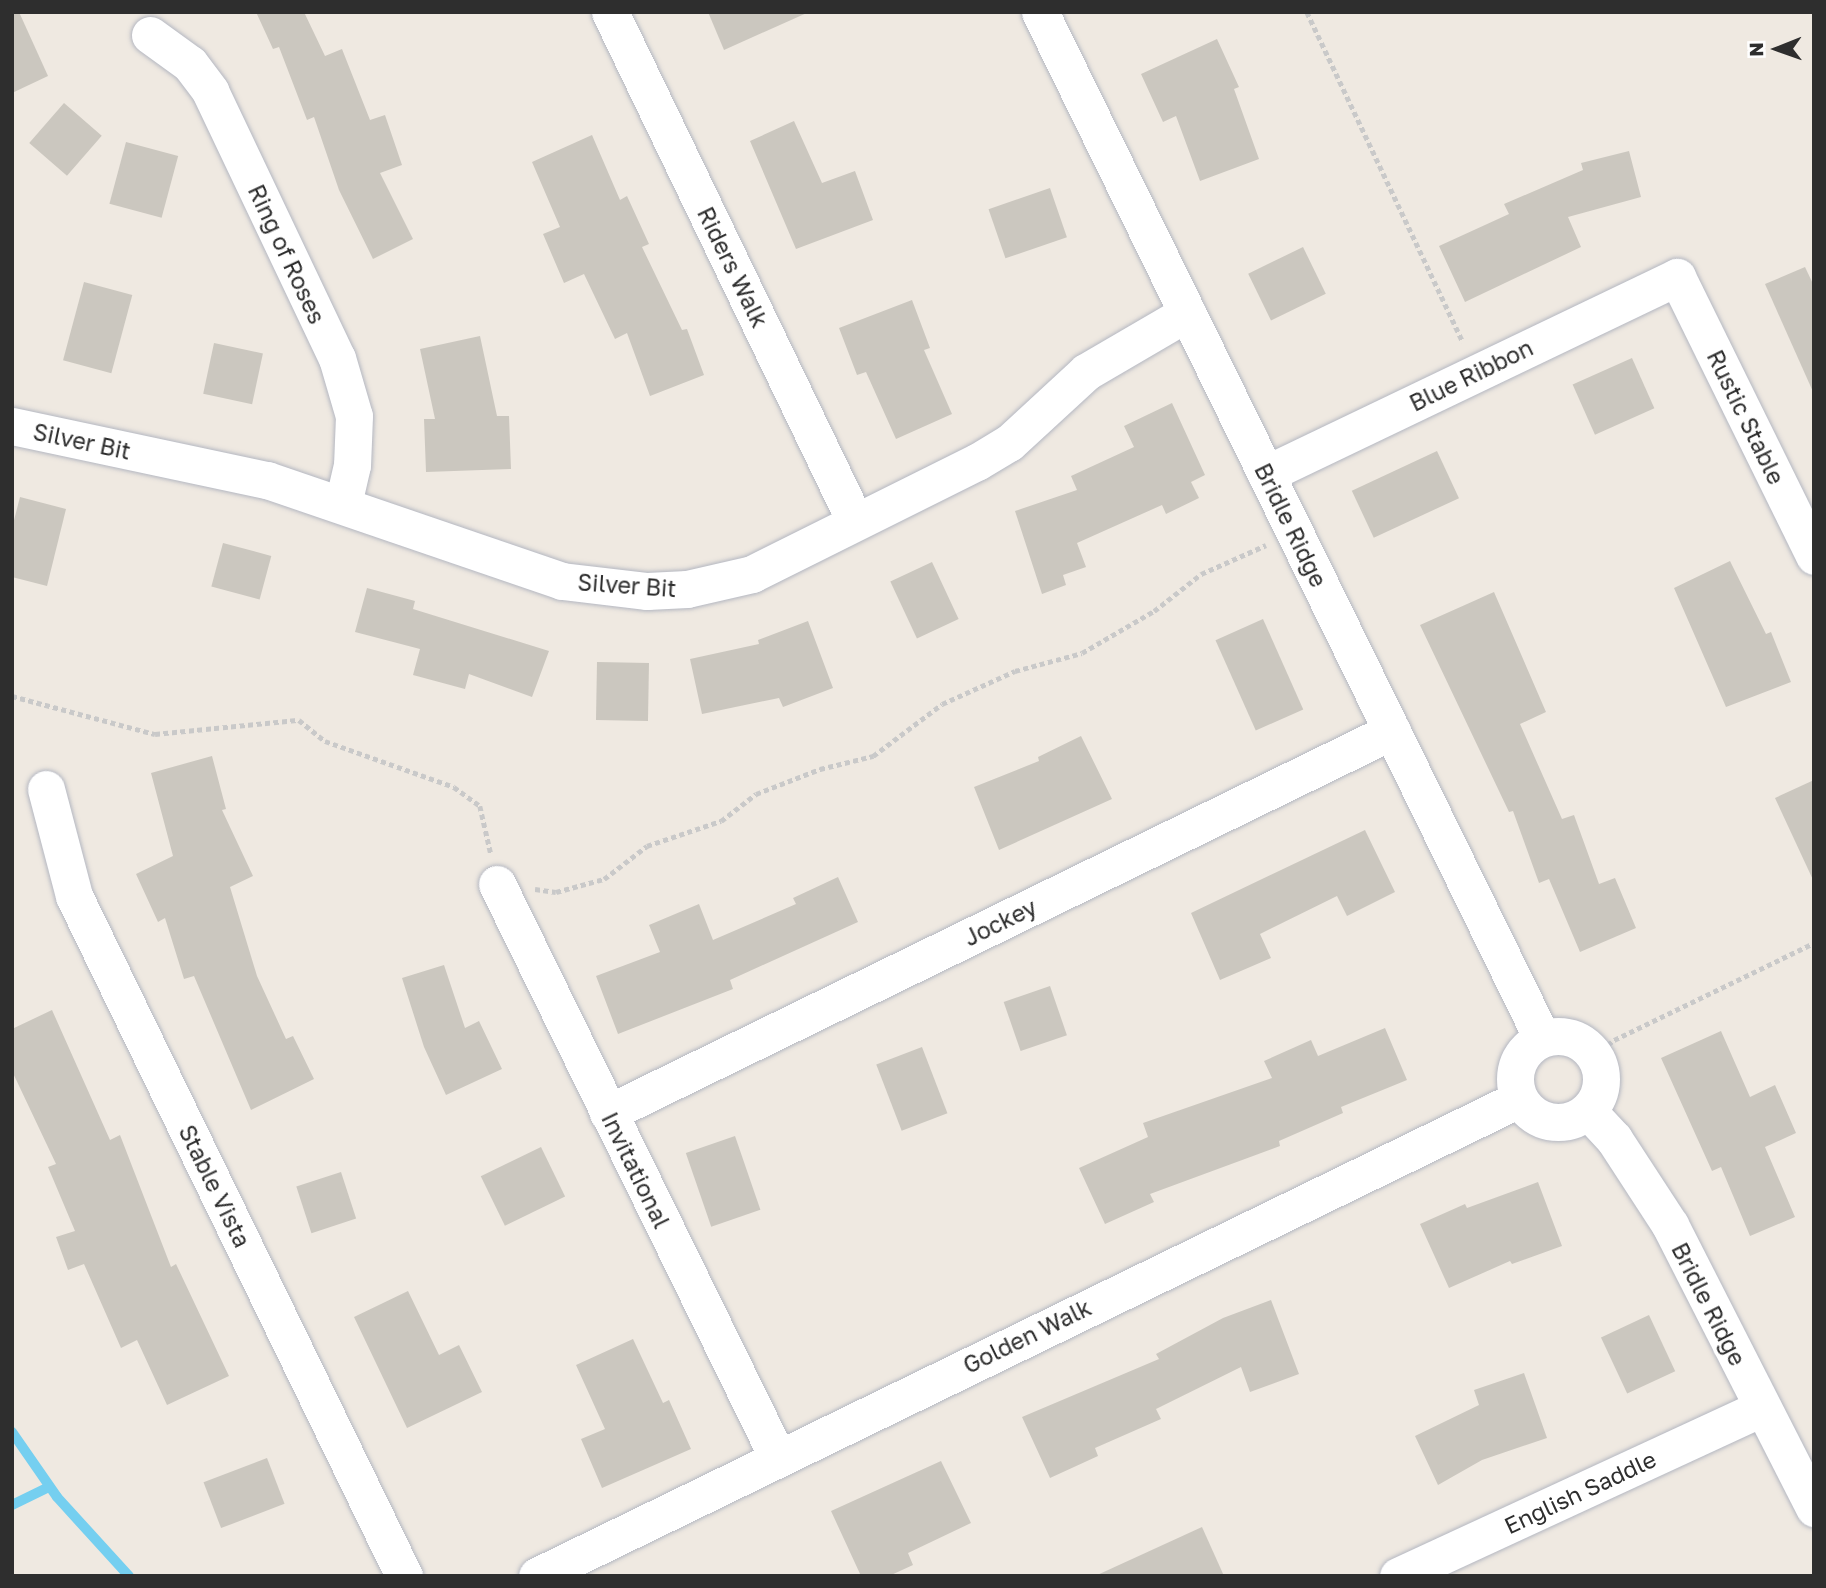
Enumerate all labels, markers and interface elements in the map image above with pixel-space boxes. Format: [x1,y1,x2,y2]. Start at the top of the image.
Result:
north arrow [1742,14,1812,84]
text: N [1744,42,1767,57]
street label: Ring of Roses [243,180,331,328]
street label: Riders Walk [692,202,774,332]
street label: Blue Ribbon [1405,333,1537,417]
street label: Rustic Stable [1702,345,1790,489]
street label: Silver Bit [31,417,133,465]
street label: Bridle Ridge [1249,459,1333,591]
street label: Silver Bit [577,568,677,602]
street label: Jockey [959,893,1041,951]
street label: Invitational [596,1108,676,1232]
street label: Stable Vista [173,1120,257,1252]
street label: Bridle Ridge [1666,1238,1752,1370]
street label: Golden Walk [958,1293,1096,1379]
street label: English Saddle [1500,1445,1660,1539]

